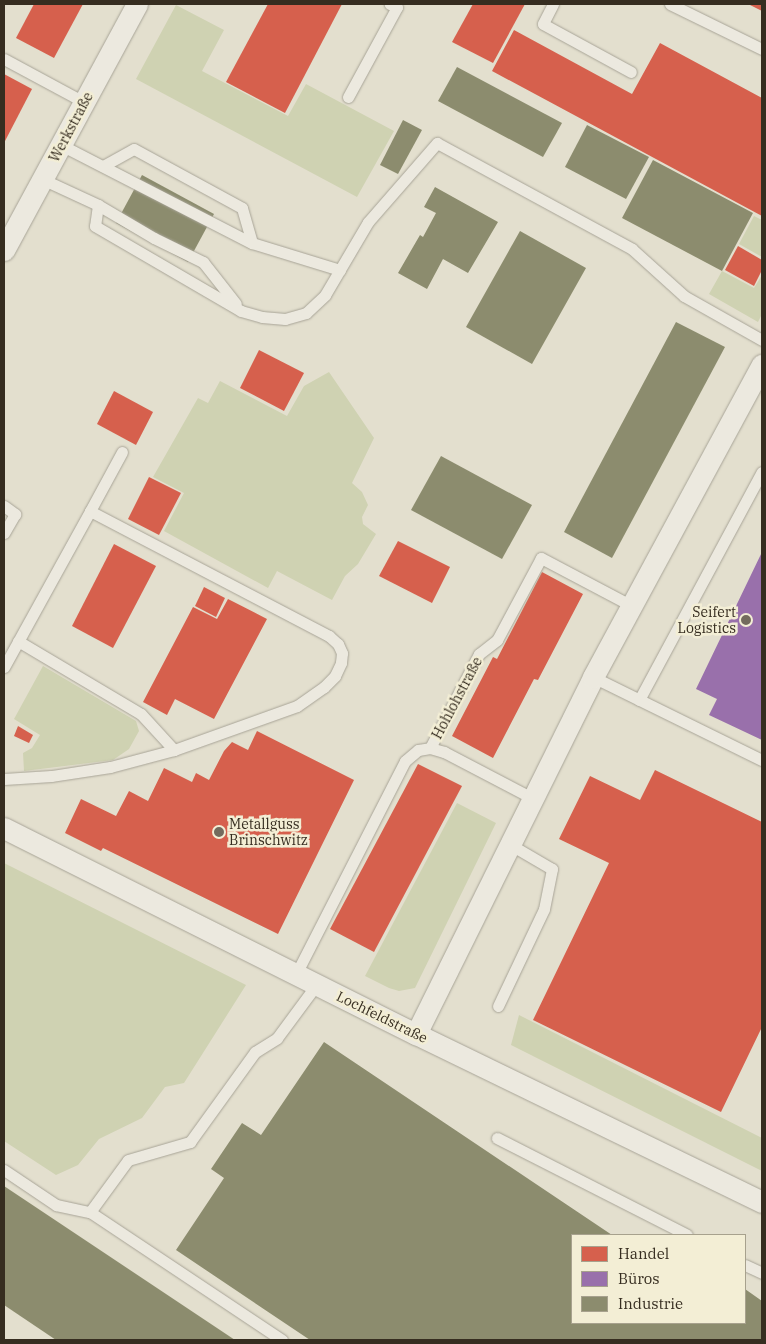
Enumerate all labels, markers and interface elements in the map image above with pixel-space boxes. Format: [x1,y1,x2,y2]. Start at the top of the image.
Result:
street label: Werkstraße [46,89,96,165]
place label: Seifert Logistics [678,604,736,636]
marker: Seifert Logistics [740,614,752,626]
street label: Hohlohstraße [428,654,486,742]
place label: Metallguss Brinschwitz [229,816,308,849]
marker: Metallguss Brinschwitz [213,826,225,838]
street label: Lochfeldstraße [334,988,430,1046]
legend [571,1234,746,1324]
text: Handel [618,1244,669,1263]
text: Büros [618,1269,660,1288]
text: Industrie [618,1294,683,1313]

